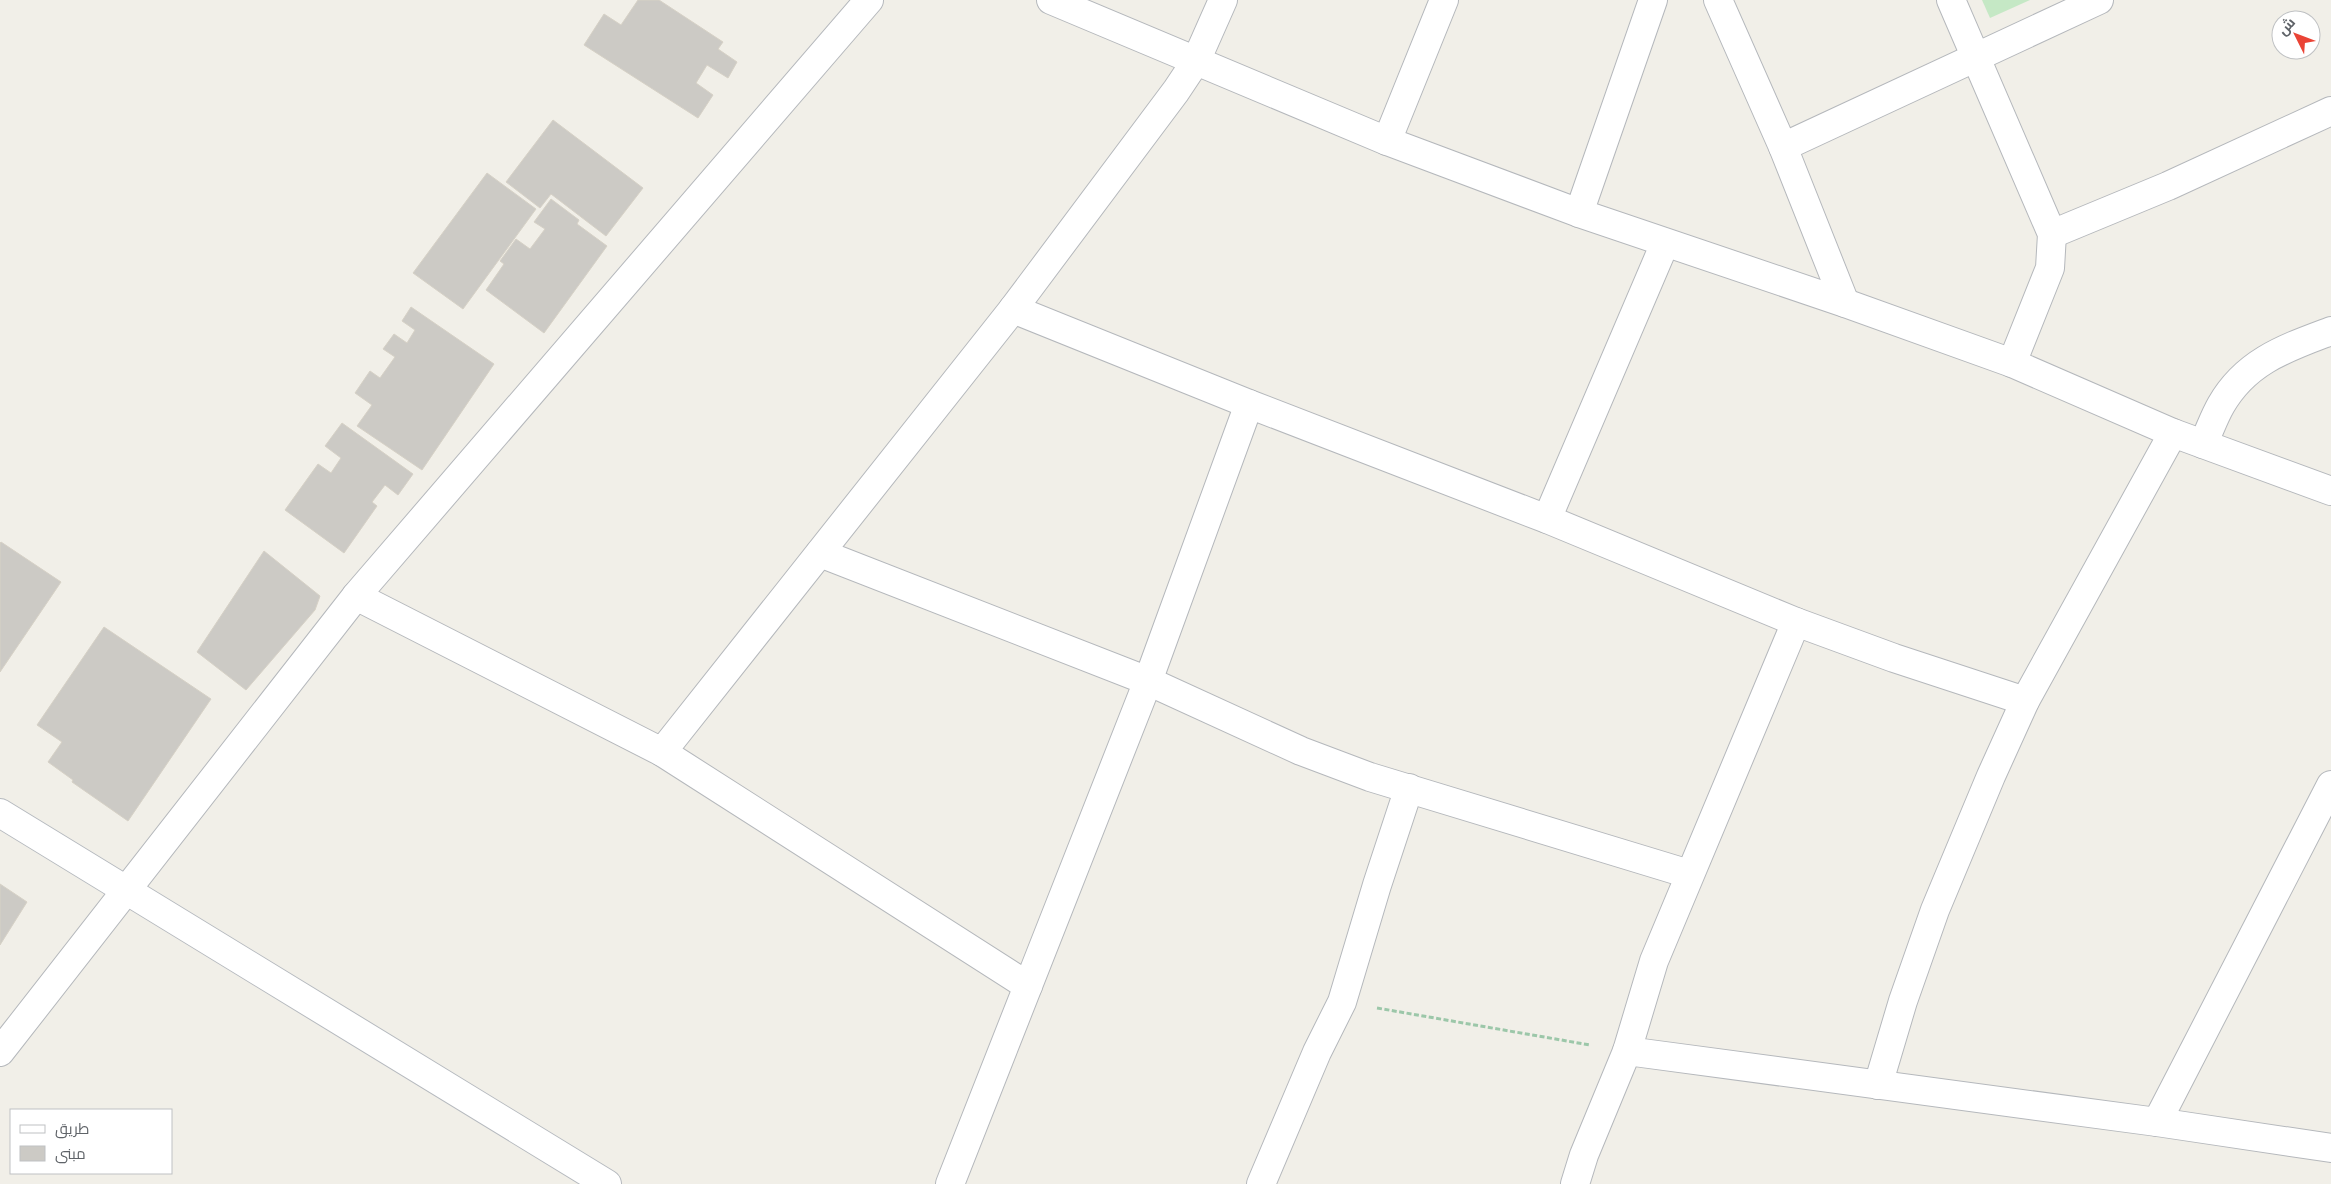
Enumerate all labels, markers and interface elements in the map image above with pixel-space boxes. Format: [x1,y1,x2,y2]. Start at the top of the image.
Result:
north arrow [2271,10,2321,60]
text: ش [2274,14,2299,39]
legend [10,1109,172,1174]
text: طريق [55,1120,89,1139]
text: مبنى [55,1145,86,1164]

